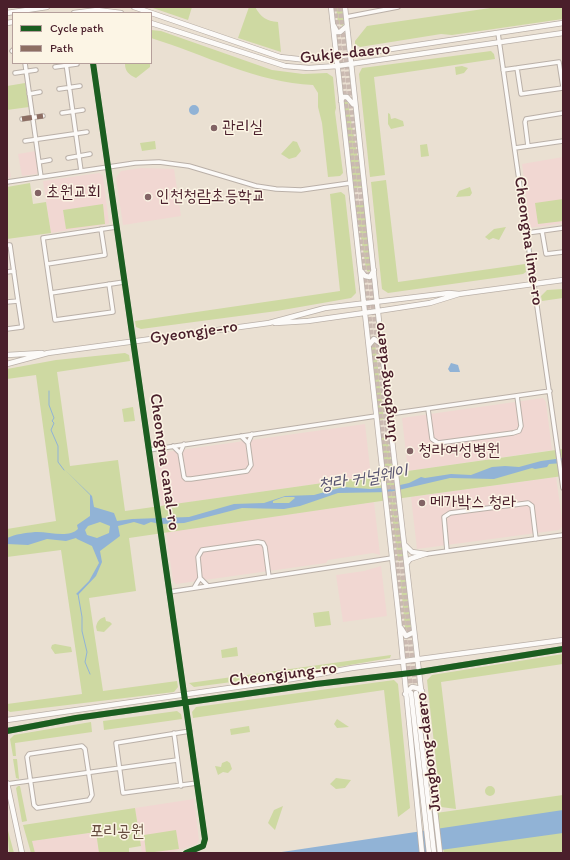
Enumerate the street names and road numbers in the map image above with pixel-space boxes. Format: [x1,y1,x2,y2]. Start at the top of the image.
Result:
street label: Gukje-daero [299,39,391,69]
street label: Cheongna lime-ro [509,175,547,307]
street label: Gyeongje-ro [149,317,239,349]
street label: Jungbong-daero [370,321,402,443]
street label: Cheongna canal-ro [144,392,184,532]
street label: Cheongjung-ro [228,658,338,692]
street label: Jungbong-daero [412,691,446,813]

